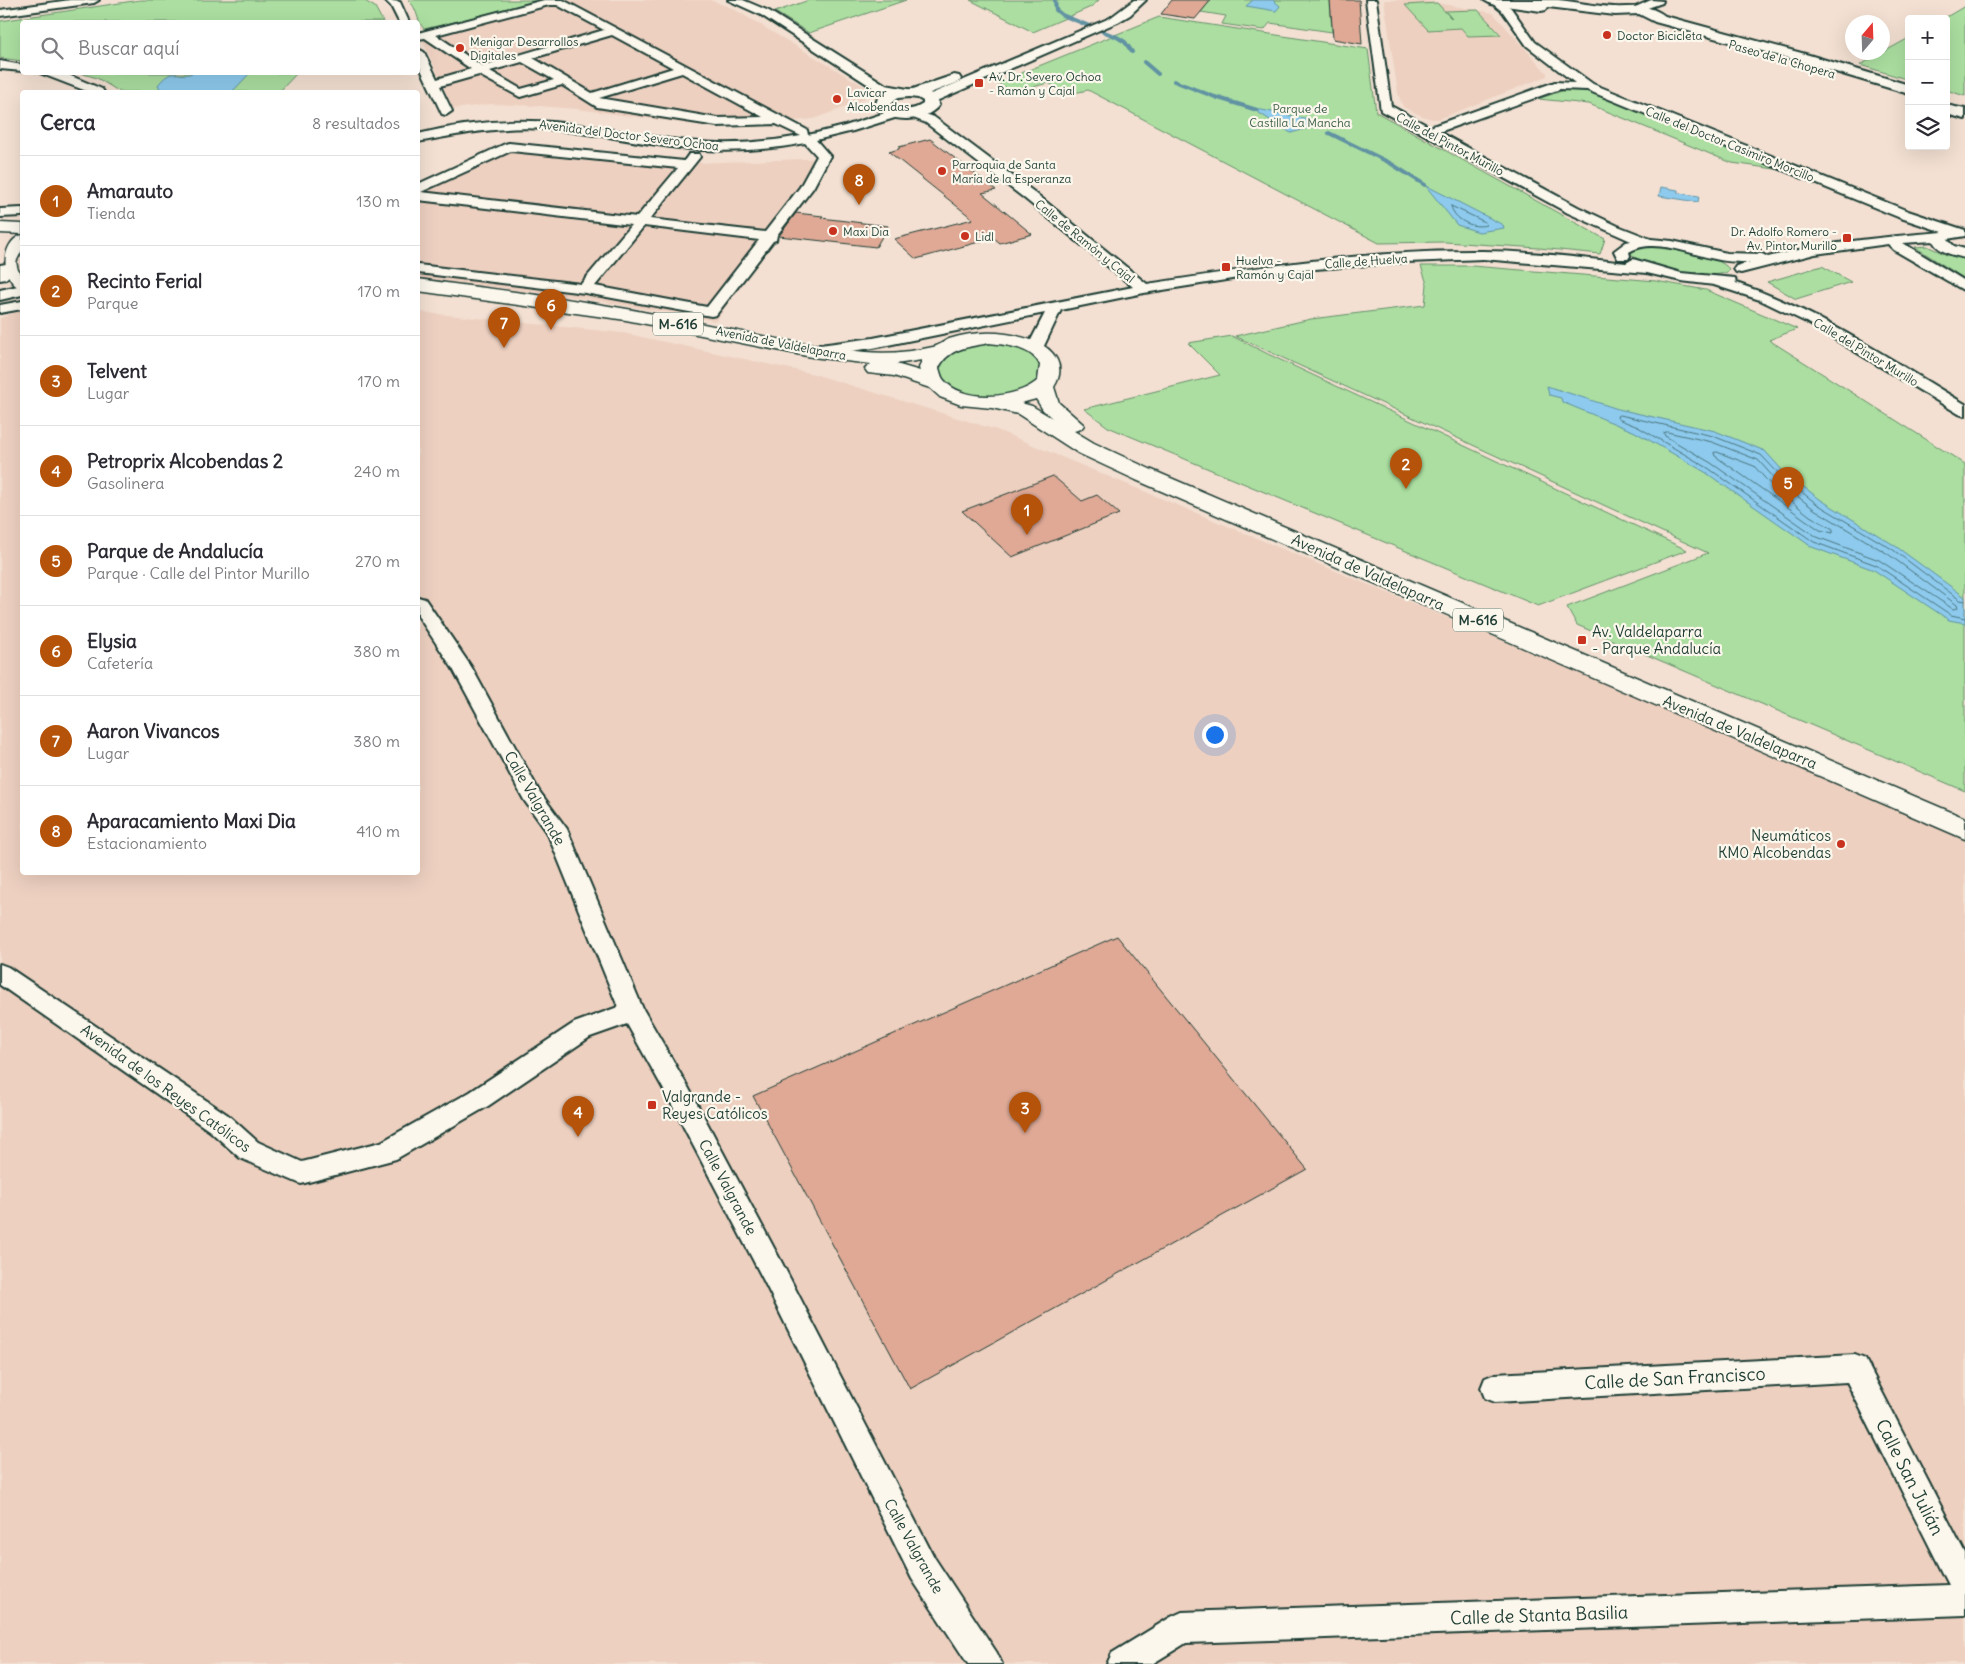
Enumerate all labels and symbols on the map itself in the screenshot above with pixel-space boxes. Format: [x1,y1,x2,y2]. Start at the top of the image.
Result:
north arrow [1845,15,1890,60]
place label: Doctor Bicicleta [1617,28,1703,43]
marker: Doctor Bicicleta [1601,29,1613,41]
place label: Menigar Desarrollos Digitales [470,34,578,63]
street label: Paseo de la Chopera [1727,37,1837,81]
marker: Menigar Desarrollos Digitales [454,42,466,54]
place label: Av. Dr. Severo Ochoa - Ramón y Cajal [989,69,1101,98]
marker: Av. Dr. Severo Ochoa - Ramón y Cajal [973,77,985,89]
place label: Lavicar Alcobendas [847,85,910,114]
marker: Lavicar Alcobendas [831,93,843,105]
park label: Parque de Castilla La Mancha [1249,101,1351,130]
street label: Calle del Doctor Casimiro Morcillo [1643,103,1817,185]
street label: Calle del Pintor Murillo [1393,109,1507,179]
street label: Avenida del Doctor Severo Ochoa [538,117,720,153]
place label: Parroquia de Santa María de la Esperanza [952,157,1072,186]
pin: 8 [843,164,875,205]
marker: Parroquia de Santa María de la Esperanza [936,165,948,177]
street label: Calle de Ramón y Cajal [1032,196,1138,286]
place label: Maxi Dia [843,224,889,239]
place label: Dr. Adolfo Romero - Av. Pintor Murillo [1731,224,1837,253]
marker: Maxi Dia [827,225,839,237]
place label: Lidl [975,229,994,244]
marker: Lidl [959,230,971,242]
marker: Dr. Adolfo Romero - Av. Pintor Murillo [1841,232,1853,244]
street label: Calle de Huelva [1324,251,1408,271]
place label: Huelva - Ramón y Cajal [1236,253,1314,282]
marker: Huelva - Ramón y Cajal [1220,261,1232,273]
pin: 6 [535,289,567,330]
pin: 7 [488,307,520,348]
road number: M-616 [653,312,703,336]
street label: Calle del Pintor Murillo [1811,315,1922,389]
street label: Avenida de Valdelaparra [715,323,848,363]
pin: 2 [1390,448,1422,489]
pin: 5 [1772,467,1804,508]
pin: 1 [1011,494,1043,535]
street label: Avenida de Valdelaparra [1289,530,1448,615]
road number: M-616 [1453,608,1503,632]
place label: Av. Valdelaparra - Parque Andalucía [1592,622,1722,658]
marker: Av. Valdelaparra - Parque Andalucía [1576,634,1588,646]
street label: Avenida de Valdelaparra [1660,691,1820,773]
your location [1202,722,1228,748]
street label: Calle Valgrande [500,747,570,849]
place label: Neumáticos KM0 Alcobendas [1718,826,1831,862]
marker: Neumáticos KM0 Alcobendas [1835,838,1847,850]
street label: Avenida de los Reyes Católicos [77,1020,255,1156]
place label: Valgrande - Reyes Católicos [662,1087,768,1123]
pin: 3 [1009,1092,1041,1133]
pin: 4 [562,1096,594,1137]
marker: Valgrande - Reyes Católicos [646,1099,658,1111]
street label: Calle Valgrande [695,1136,761,1238]
street label: Calle de San Francisco [1584,1362,1766,1394]
street label: Calle San Julián [1871,1415,1949,1539]
street label: Calle Valgrande [880,1495,948,1597]
street label: Calle de Stanta Basilia [1450,1600,1628,1630]

